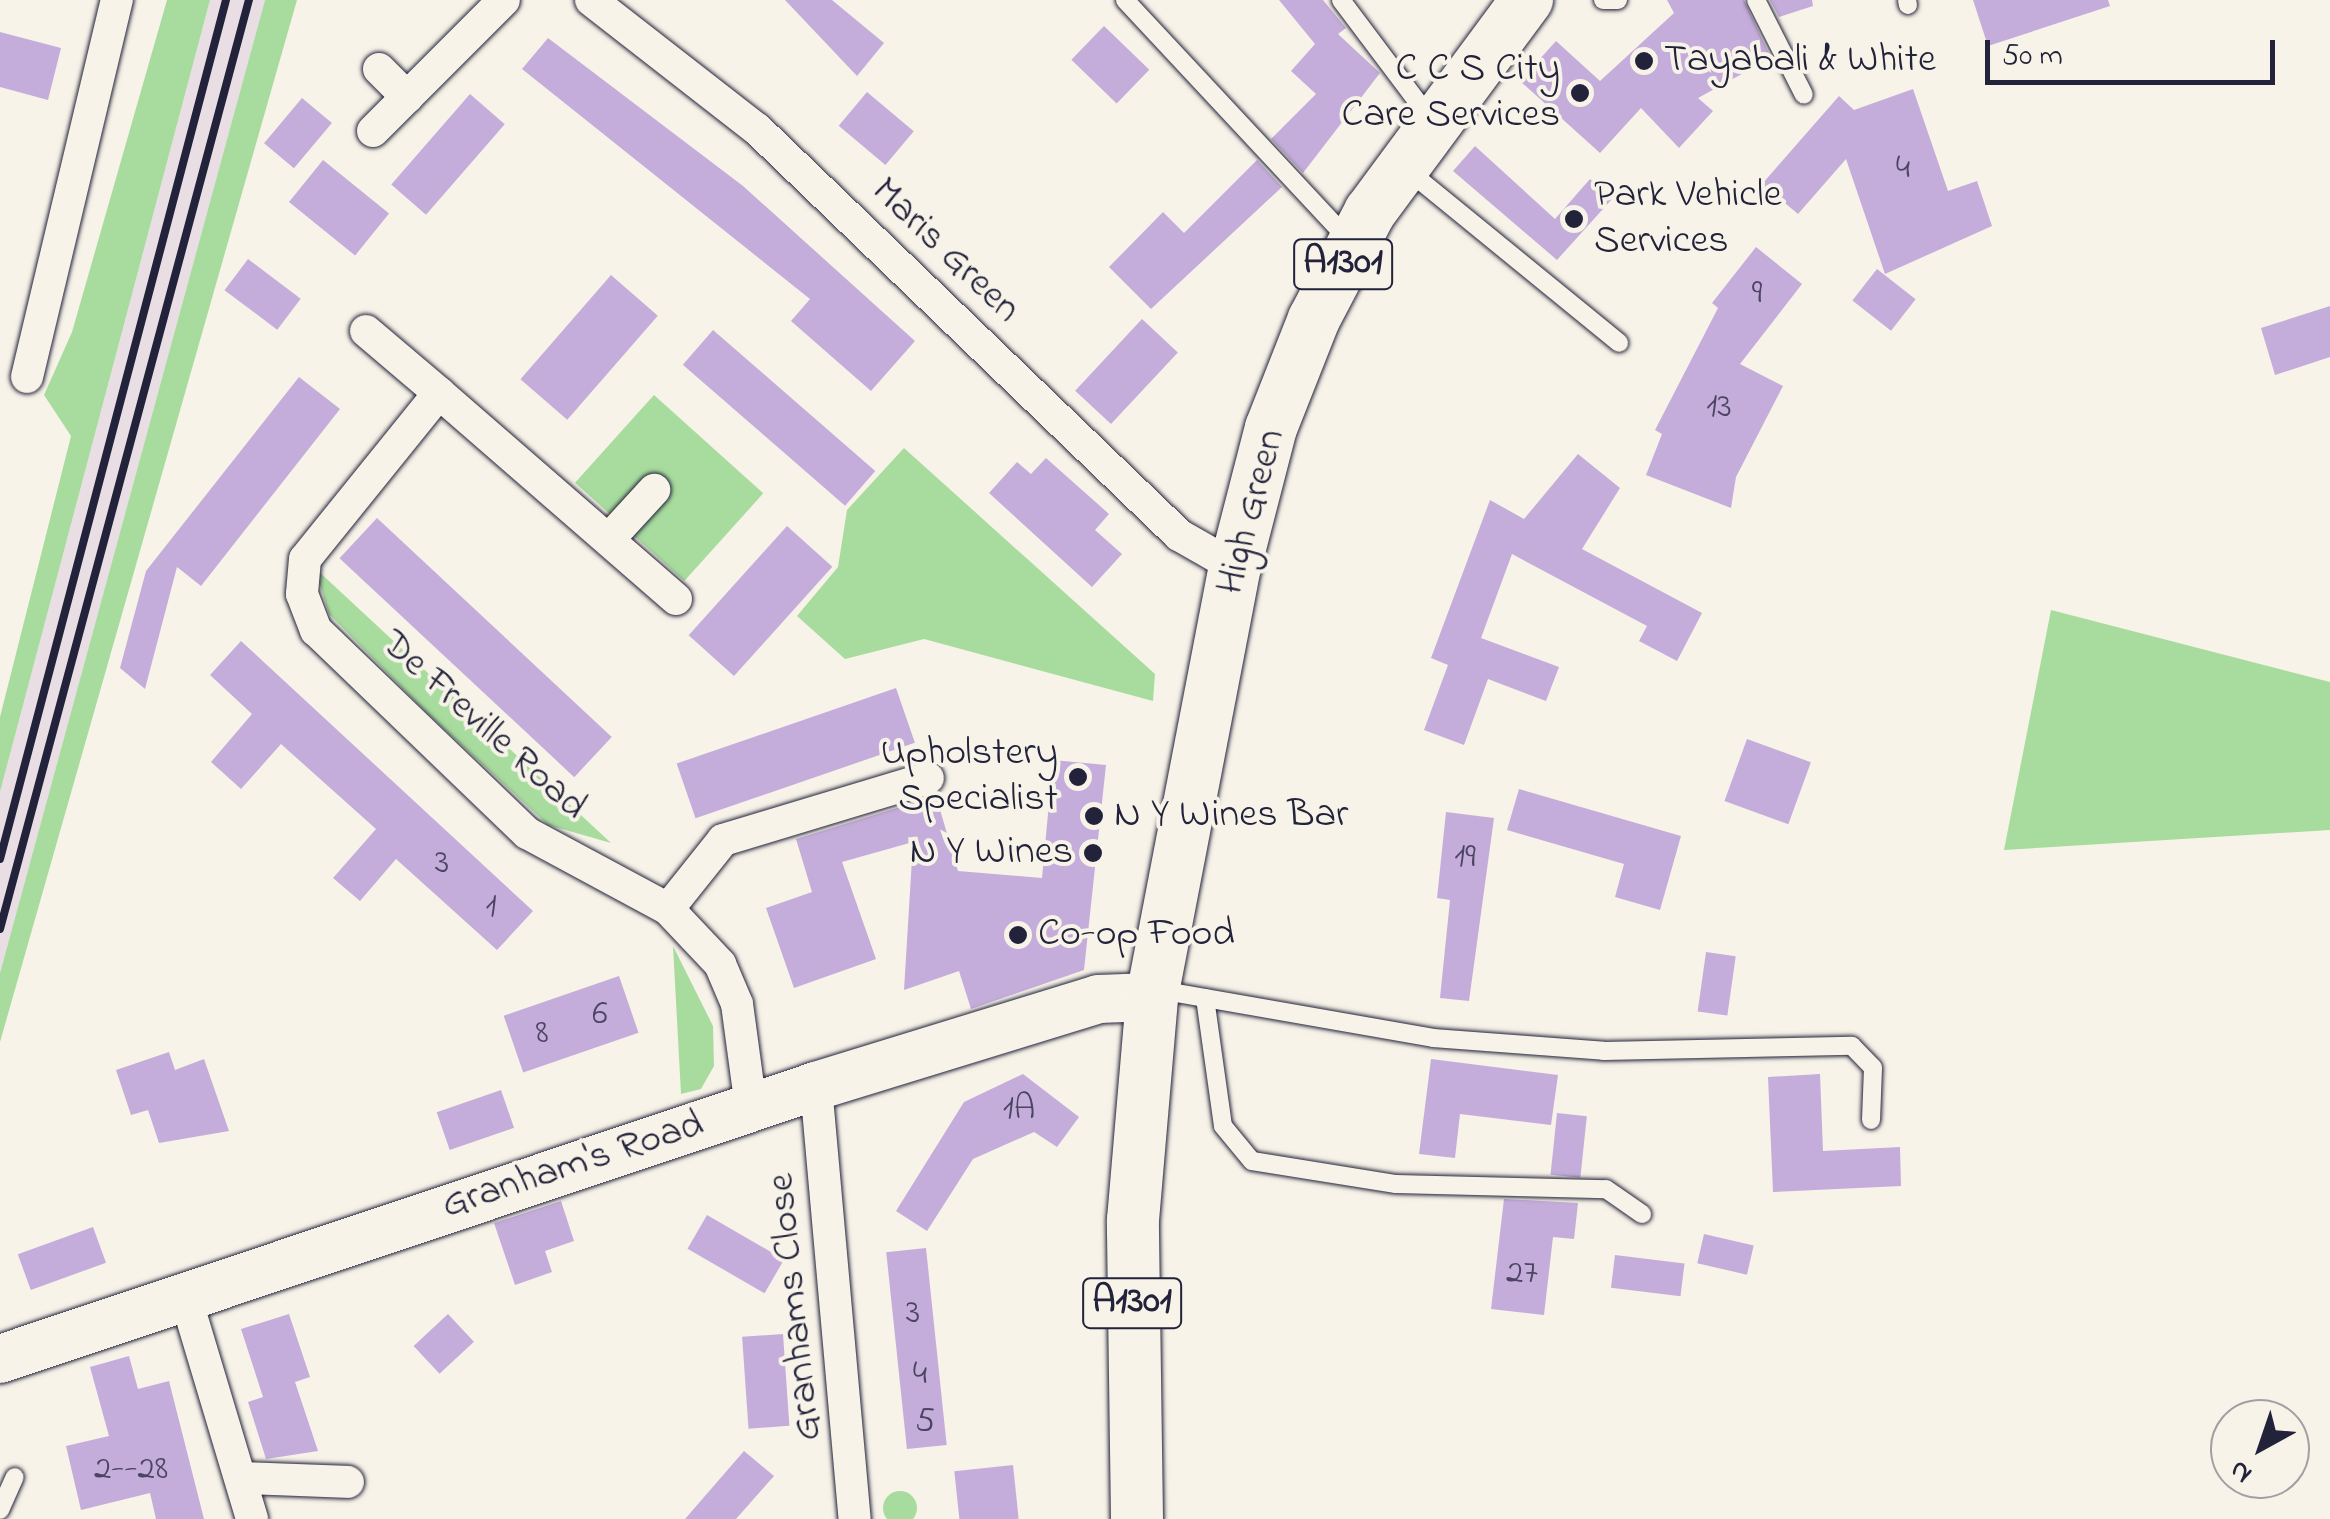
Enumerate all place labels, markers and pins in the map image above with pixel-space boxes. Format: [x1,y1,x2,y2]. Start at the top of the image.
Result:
place label: Tayabali & White [1664,37,1936,85]
place label: C C S City Care Services [1341,46,1560,140]
marker: Tayabali & White [1633,50,1655,72]
marker: C C S City Care Services [1569,82,1591,104]
place label: Park Vehicle Services [1594,172,1782,266]
marker: Park Vehicle Services [1563,208,1585,230]
place label: Upholstery Specialist [880,730,1058,824]
marker: Upholstery Specialist [1067,766,1089,788]
place label: N Y Wines Bar [1114,792,1348,840]
marker: N Y Wines Bar [1083,805,1105,827]
place label: N Y Wines [909,829,1073,877]
marker: N Y Wines [1082,842,1104,864]
place label: Co-op Food [1038,911,1235,959]
marker: Co-op Food [1007,924,1029,946]

